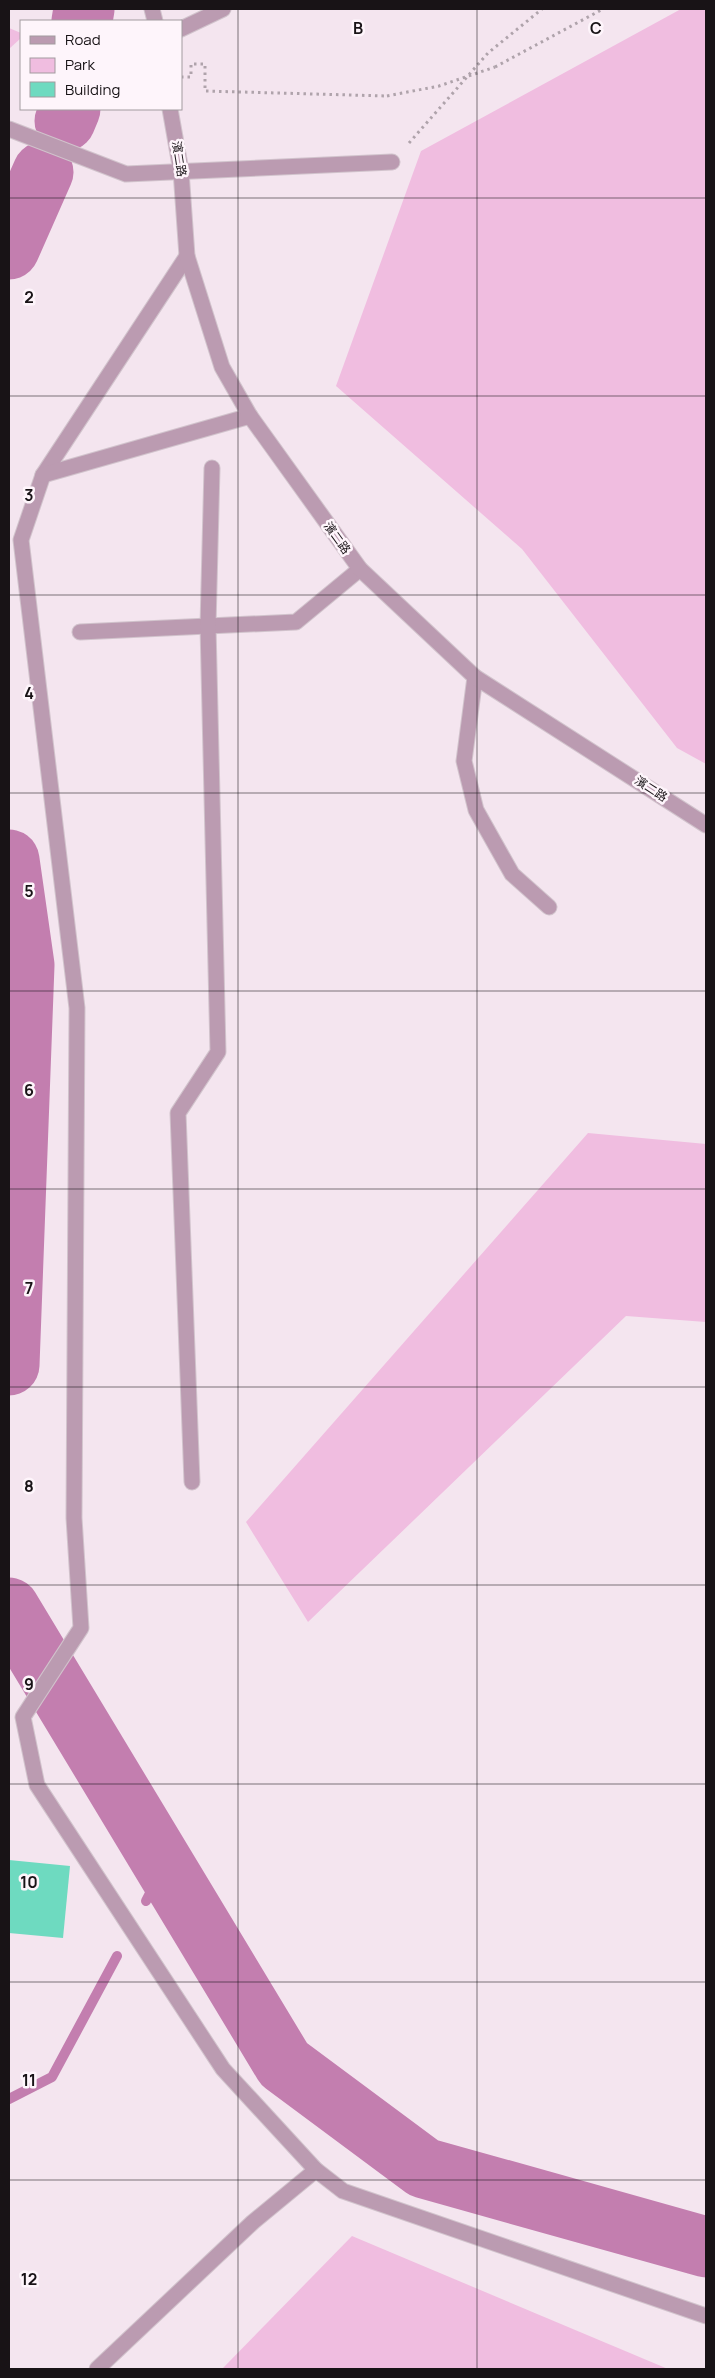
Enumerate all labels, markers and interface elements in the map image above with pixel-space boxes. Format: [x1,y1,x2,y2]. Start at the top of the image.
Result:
text: B [353,17,363,39]
text: C [590,17,602,39]
legend [20,20,182,110]
text: Road [65,29,101,50]
text: Park [65,54,95,75]
text: Building [65,79,120,100]
street label: 濱二路 [168,140,191,178]
text: 2 [24,286,34,308]
text: 3 [24,484,34,506]
street label: 濱二路 [320,518,355,557]
text: 4 [24,682,34,704]
street label: 濱二路 [632,772,671,806]
text: 5 [24,880,34,902]
text: 6 [24,1079,34,1101]
text: 7 [25,1277,33,1299]
text: 8 [24,1475,34,1497]
text: 9 [24,1673,34,1695]
text: 10 [20,1871,38,1893]
text: 11 [22,2069,36,2091]
text: 12 [21,2268,37,2290]

